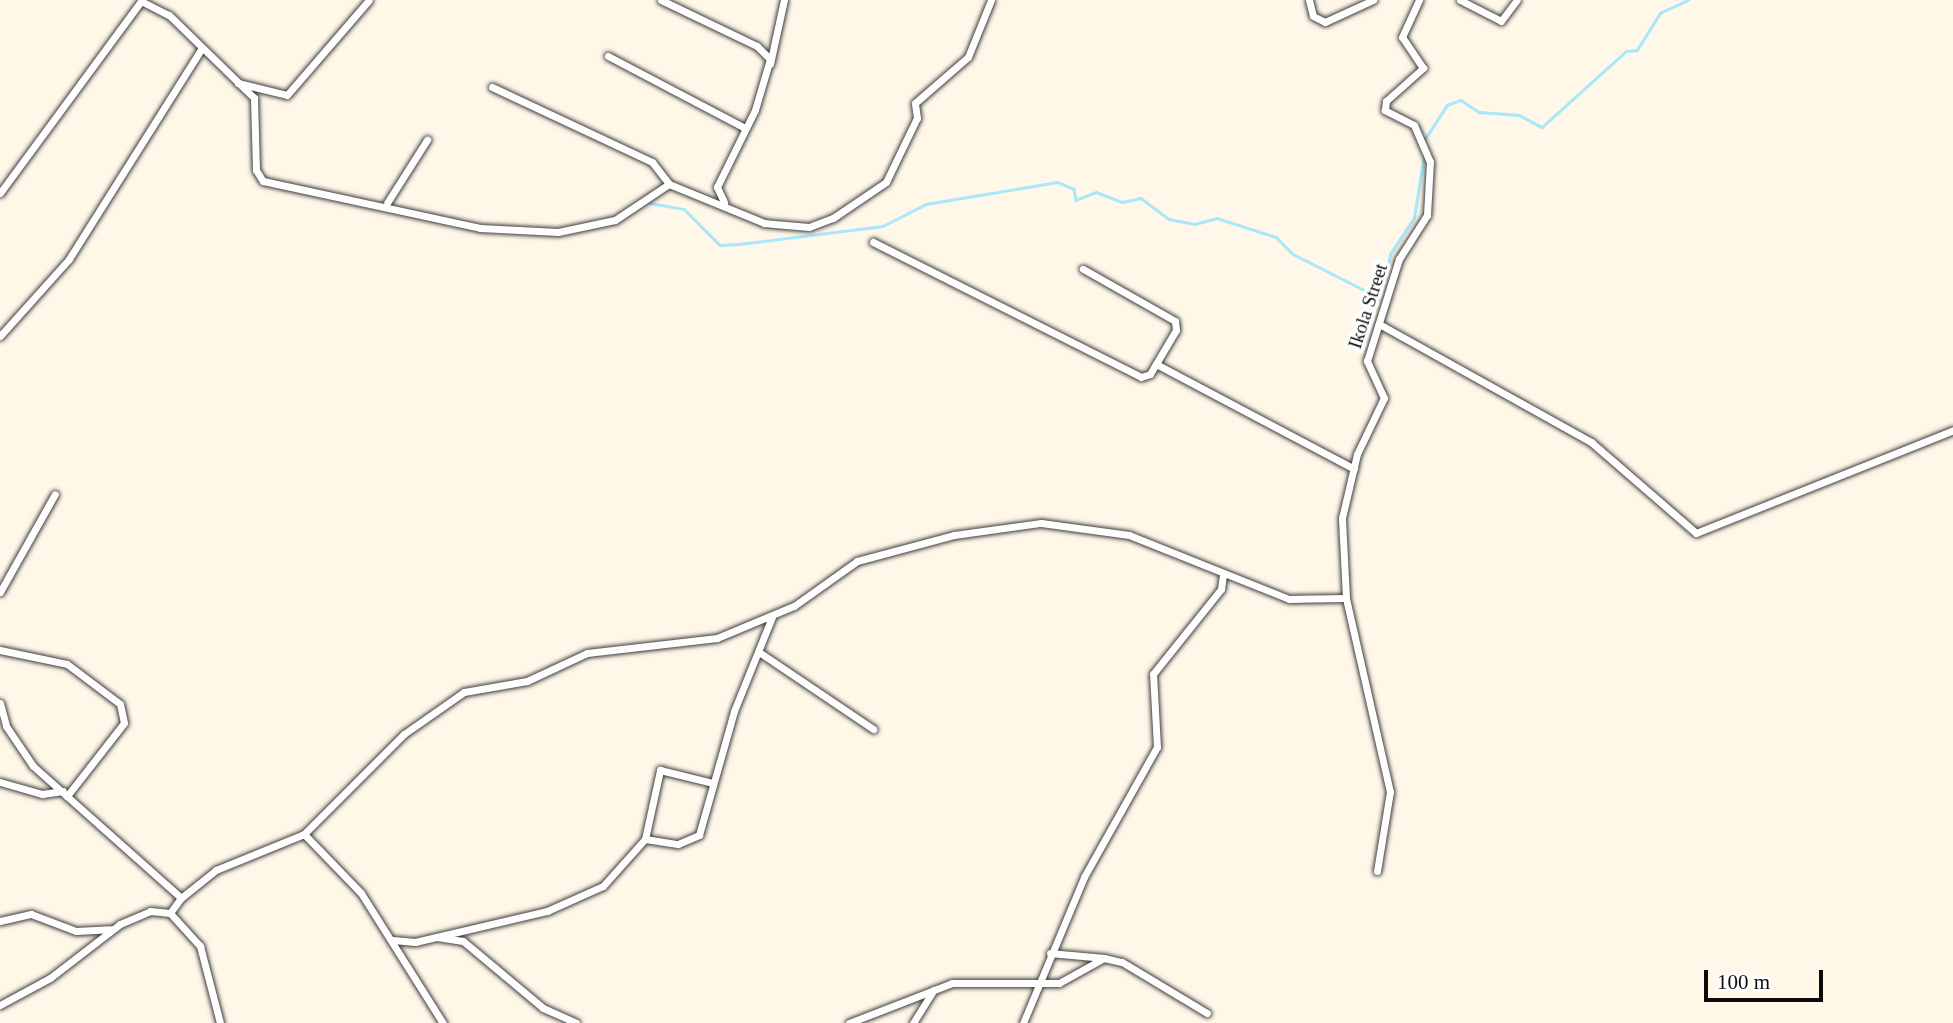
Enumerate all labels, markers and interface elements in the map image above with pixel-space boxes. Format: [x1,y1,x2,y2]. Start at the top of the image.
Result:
street label: Ikola Street [1344,261,1392,351]
scale bar [1708,956,1827,1000]
text: 100 m [1717,970,1770,994]

